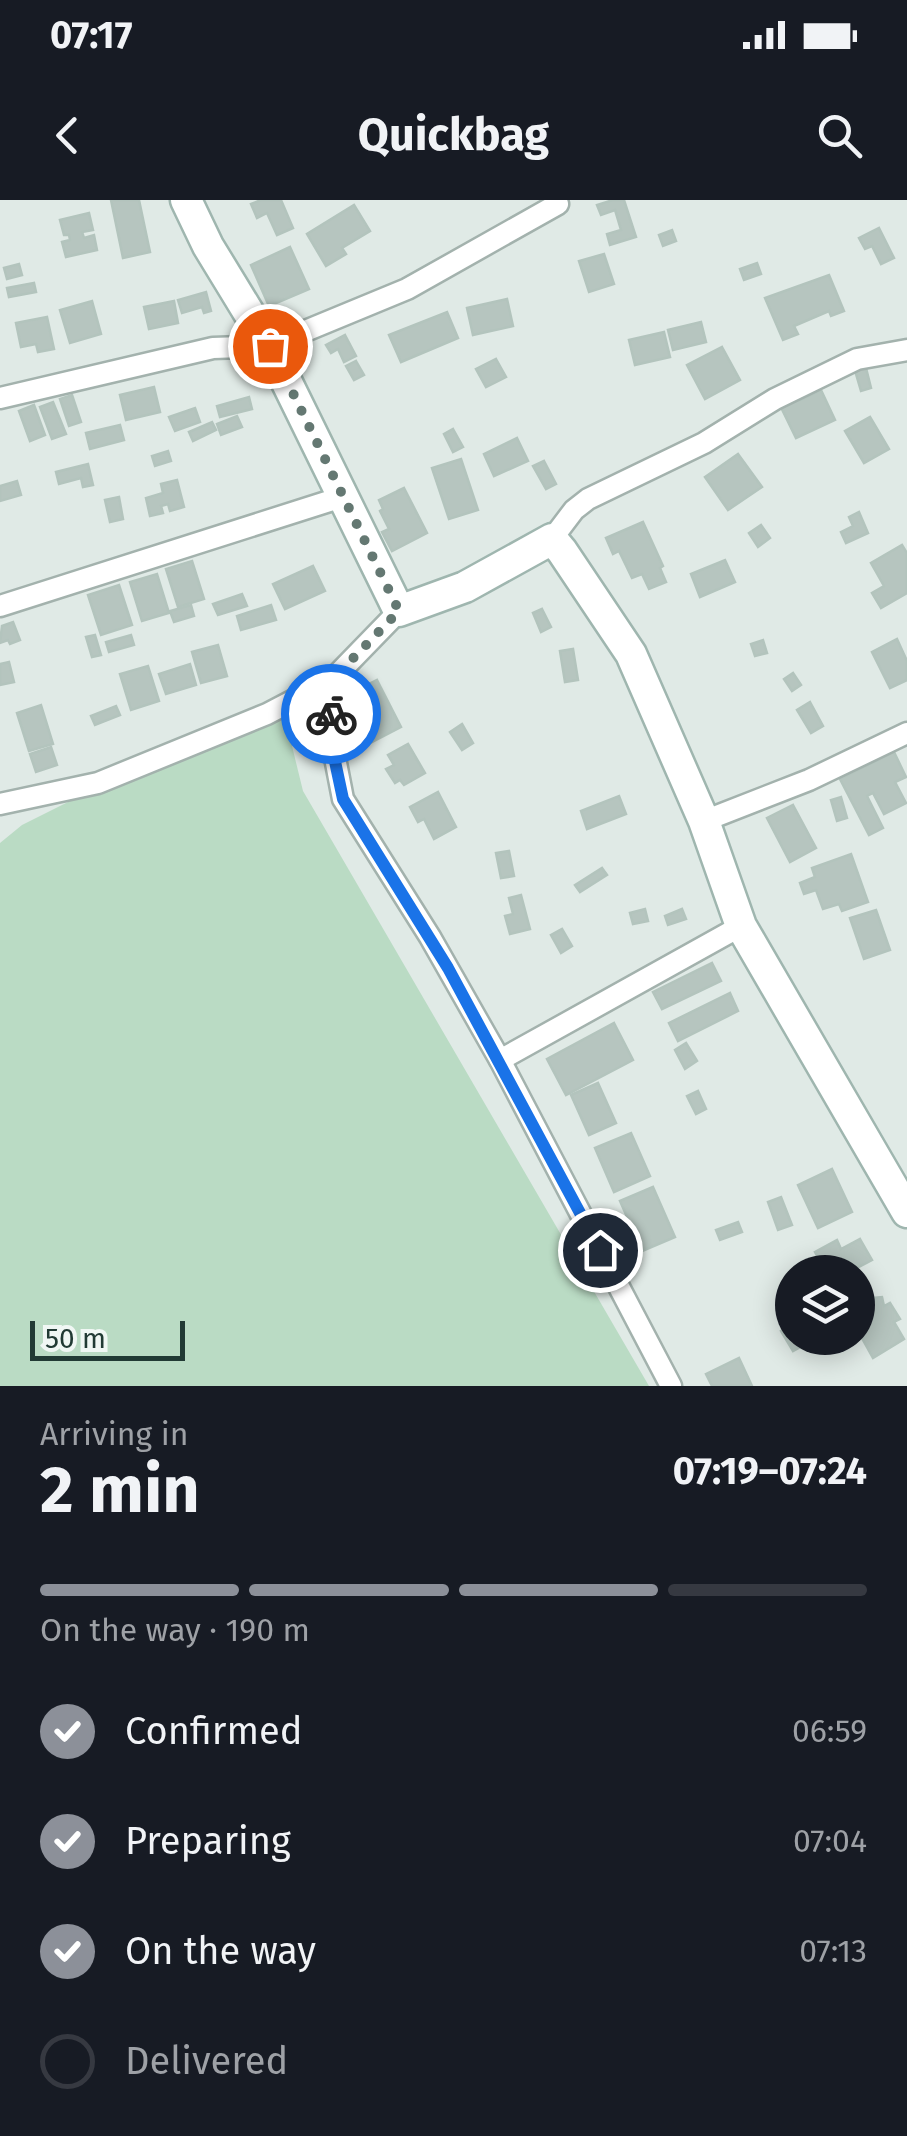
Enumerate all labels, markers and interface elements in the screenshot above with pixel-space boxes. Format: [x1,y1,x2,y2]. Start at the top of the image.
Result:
text: 07:17 [50,12,133,58]
icon: back [40,108,95,163]
text: Quickbag [358,108,549,162]
icon: search [812,108,867,163]
pin [228,304,313,389]
icon: bag [243,319,298,374]
courier [281,664,381,764]
icon: bike [304,687,359,742]
pin [558,1208,643,1293]
icon: home [573,1223,628,1278]
map controls [775,1255,875,1355]
button: layers [775,1255,875,1355]
scale bar [30,1316,185,1360]
text: 50 m [45,1322,106,1355]
text: Arriving in [40,1415,188,1453]
text: 07:19–07:24 [673,1448,867,1494]
text: 2 min [40,1451,200,1529]
text: On the way · 190 m [40,1611,310,1649]
icon: check [40,1704,95,1759]
text: Confirmed [125,1708,303,1754]
text: 06:59 [792,1712,867,1750]
icon: check [40,1814,95,1869]
text: Preparing [125,1818,291,1864]
text: 07:04 [793,1822,867,1860]
icon: check [40,1924,95,1979]
text: On the way [125,1928,316,1974]
text: 07:13 [799,1932,867,1970]
text: Delivered [125,2038,288,2084]

